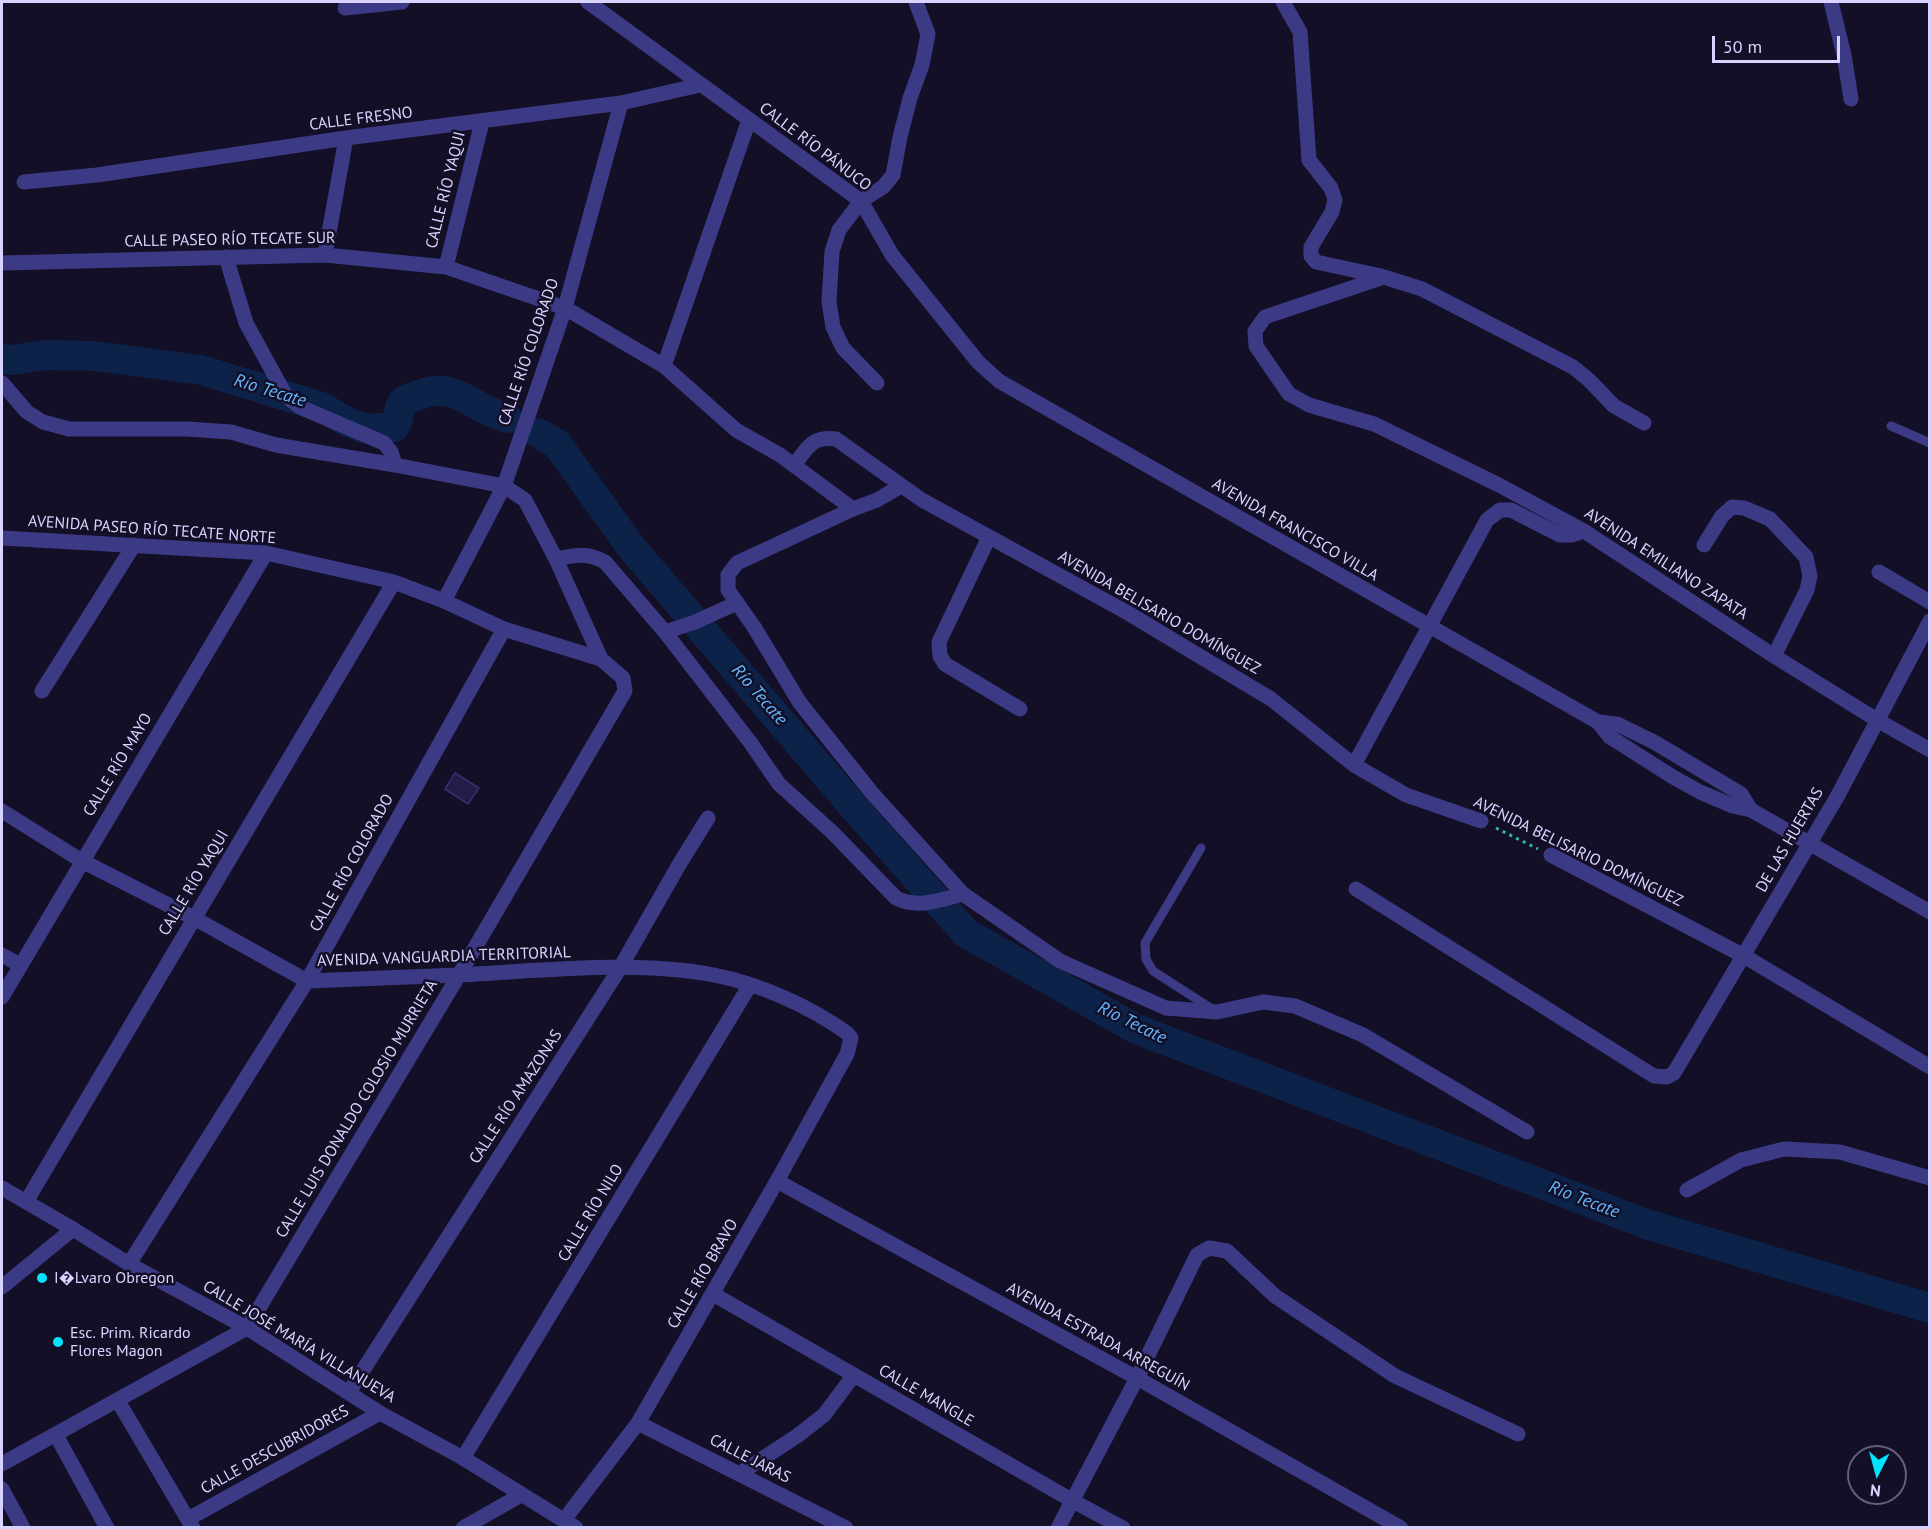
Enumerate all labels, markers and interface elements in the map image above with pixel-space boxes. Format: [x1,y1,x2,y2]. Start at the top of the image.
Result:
scale bar [1715,24,1842,62]
text: 50 m [1723,35,1762,58]
street label: CALLE RÍO PÁNUCO [755,99,875,195]
street label: CALLE FRESNO [308,103,414,135]
street label: CALLE RÍO YAQUI [422,130,470,250]
street label: CALLE PASEO RÍO TECATE SUR [124,229,336,251]
street label: CALLE RÍO COLORADO [495,276,563,428]
water label: Río Tecate [231,370,309,412]
street label: AVENIDA FRANCISCO VILLA [1208,474,1382,586]
street label: AVENIDA EMILIANO ZAPATA [1581,504,1751,624]
street label: AVENIDA PASEO RÍO TECATE NORTE [27,512,277,548]
street label: AVENIDA BELISARIO DOMÍNGUEZ [1054,547,1264,679]
water label: Río Tecate [727,660,791,730]
street label: CALLE RÍO MAYO [80,710,156,820]
street label: DE LAS HUERTAS [1752,784,1828,896]
street label: CALLE RÍO COLORADO [306,791,398,935]
street label: AVENIDA BELISARIO DOMÍNGUEZ [1470,793,1686,911]
street label: CALLE RÍO YAQUI [155,827,233,939]
street label: AVENIDA VANGUARDIA TERRITORIAL [317,943,571,971]
street label: CALLE LUIS DONALDO COLOSIO MURRIETA [272,976,442,1242]
water label: Río Tecate [1094,997,1170,1049]
street label: CALLE RÍO AMAZONAS [465,1026,567,1168]
street label: CALLE RÍO NILO [554,1161,628,1265]
water label: Río Tecate [1546,1177,1622,1223]
street label: CALLE RÍO BRAVO [664,1216,742,1332]
place label: I�Lvaro Obregon [54,1268,174,1288]
marker: I�Lvaro Obregon [35,1271,49,1285]
street label: CALLE JOSÉ MARÍA VILLANUEVA [199,1277,399,1407]
street label: AVENIDA ESTRADA ARREGUÍN [1003,1279,1193,1395]
place label: Esc. Prim. Ricardo Flores Magon [70,1323,191,1361]
marker: Esc. Prim. Ricardo Flores Magon [51,1335,65,1349]
street label: CALLE MANGLE [875,1361,977,1431]
street label: CALLE DESCUBRIDORES [198,1401,352,1499]
street label: CALLE JARAS [706,1430,794,1488]
north arrow [1847,1445,1907,1505]
text: N [1869,1480,1882,1501]

